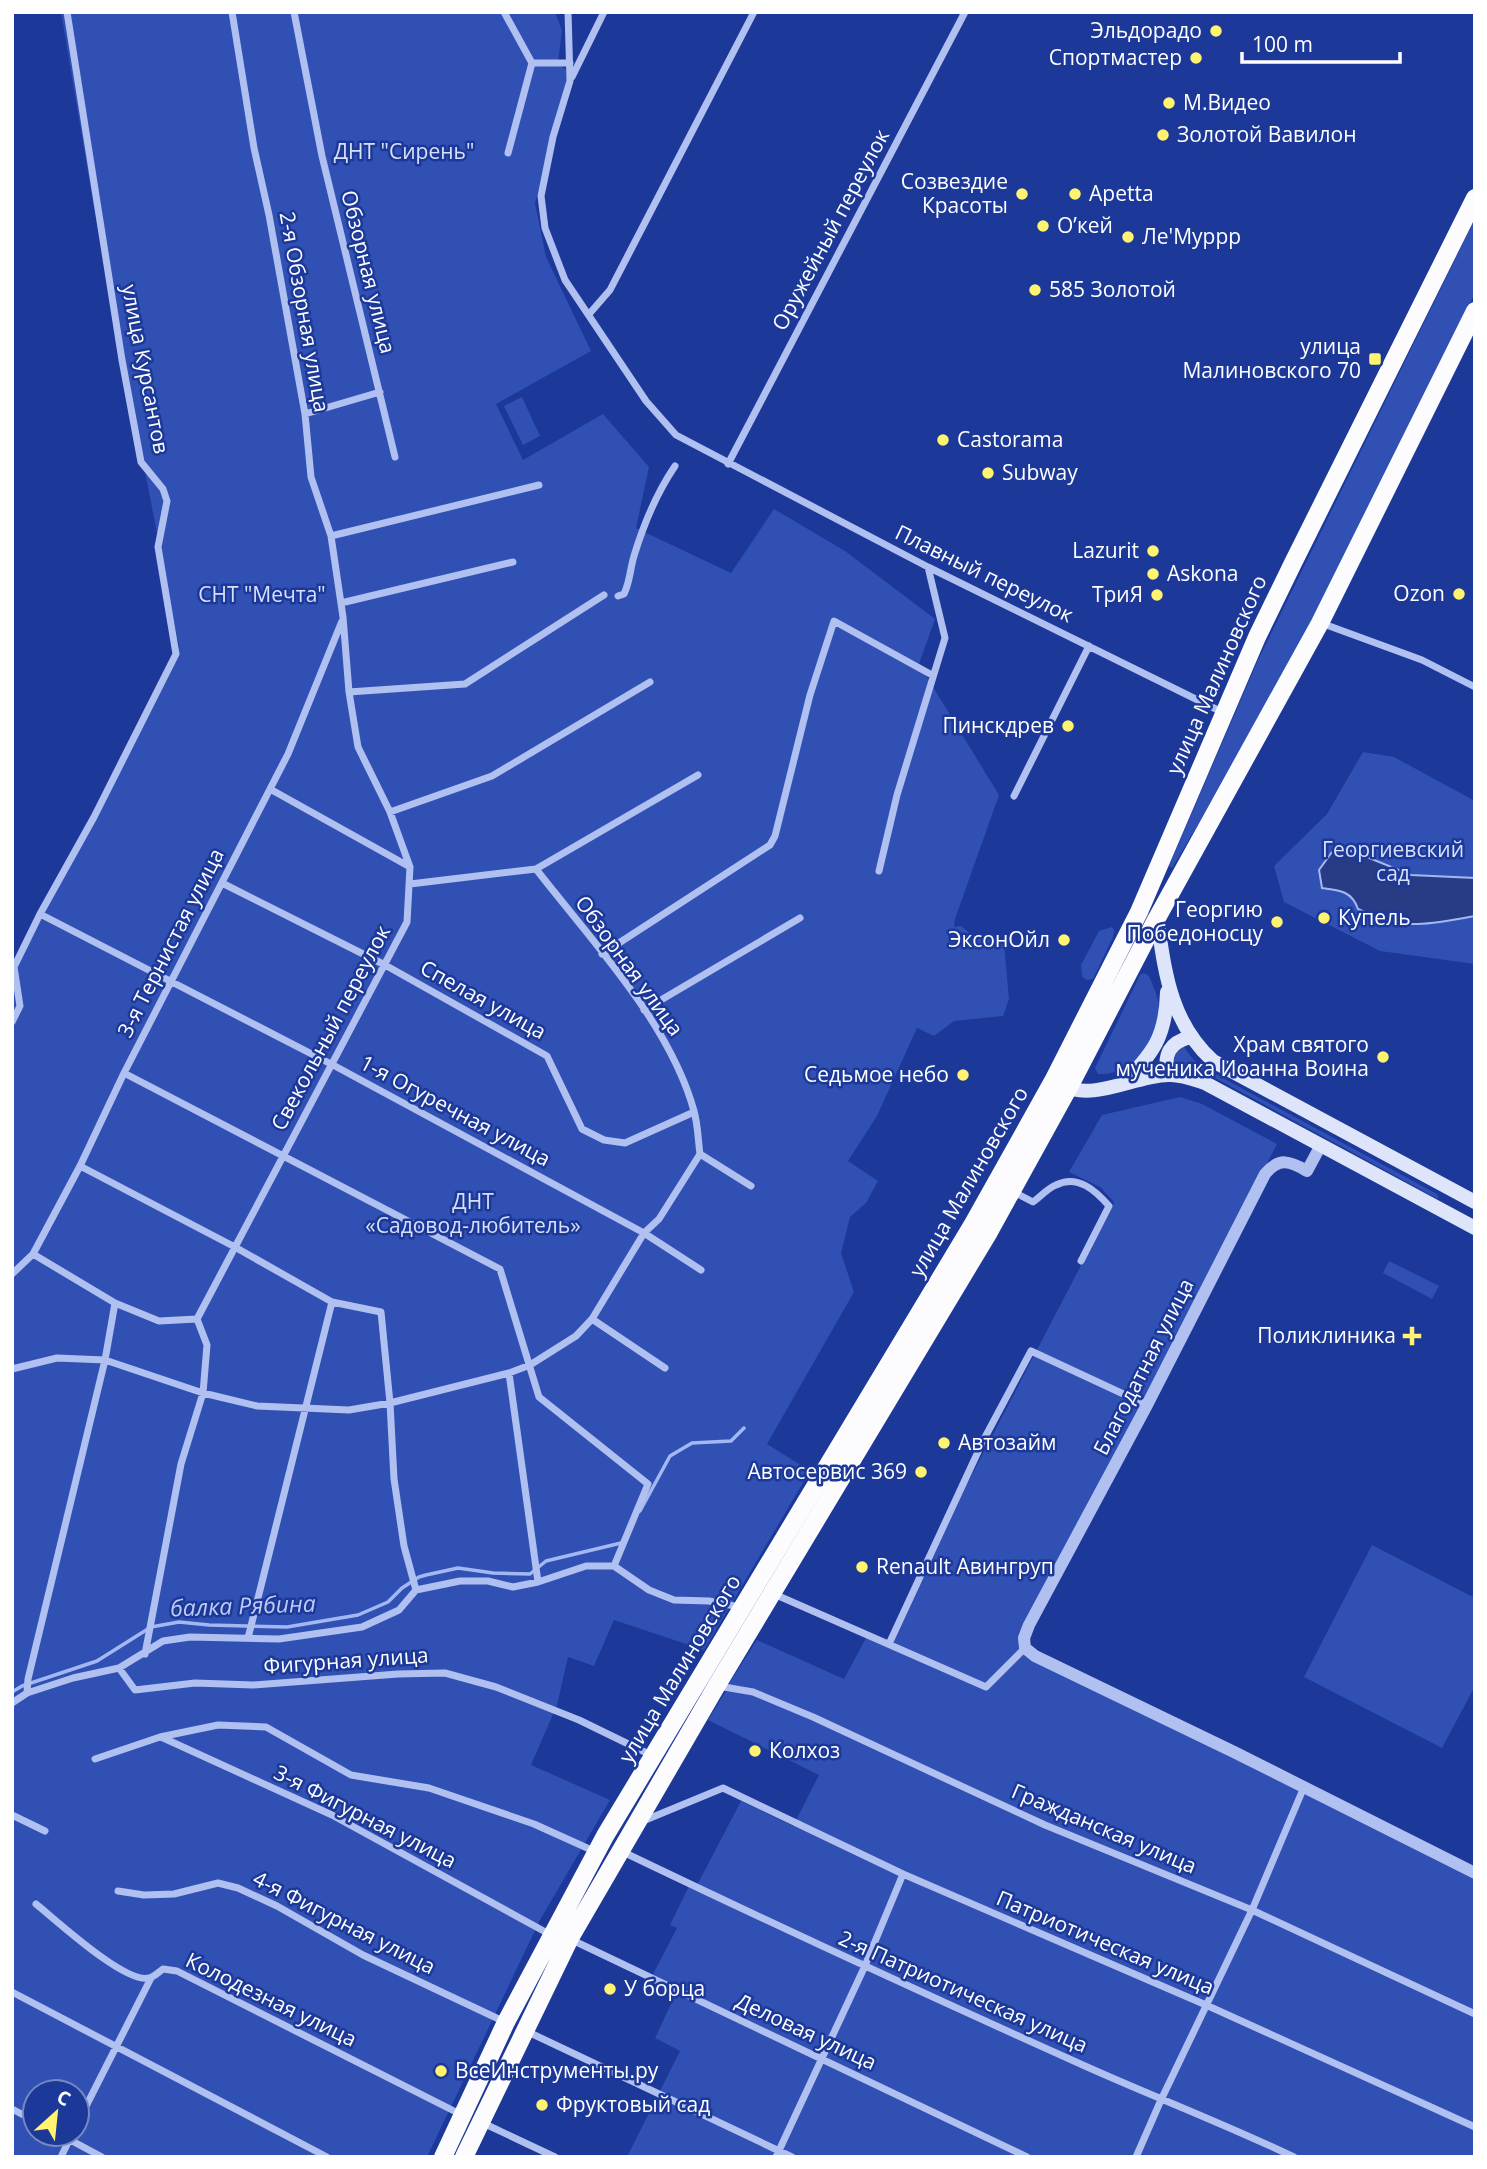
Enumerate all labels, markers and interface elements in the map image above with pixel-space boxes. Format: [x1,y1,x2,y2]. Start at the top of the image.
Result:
place label: Эльдорадо [1090,16,1202,44]
scale bar [1242,21,1400,65]
marker: Эльдорадо [1208,23,1224,39]
text: 100 m [1252,30,1313,58]
place label: Спортмастер [1049,43,1182,71]
marker: Спортмастер [1188,50,1204,66]
place label: М.Видео [1183,88,1271,116]
marker: М.Видео [1161,95,1177,111]
place label: Золотой Вавилон [1177,120,1356,148]
street label: Оружейный переулок [765,124,895,335]
marker: Золотой Вавилон [1155,127,1171,143]
park label: ДНТ "Сирень" [334,137,474,165]
place label: Созвездие Красоты [901,167,1008,219]
place label: Apetta [1089,179,1154,207]
marker: Созвездие Красоты [1014,186,1030,202]
marker: Apetta [1067,186,1083,202]
street label: Обзорная улица [335,187,403,356]
street label: 2-я Обзорная улица [274,209,336,414]
place label: О’кей [1057,211,1113,239]
marker: О’кей [1035,218,1051,234]
place label: Ле'Муррр [1142,222,1241,250]
marker: Ле'Муррр [1120,229,1136,245]
place label: 585 Золотой [1049,275,1176,303]
street label: улица Курсантов [116,282,176,456]
marker: 585 Золотой [1027,282,1043,298]
place label: улица Малиновского 70 [1182,332,1361,384]
marker: улица Малиновского 70 [1367,351,1383,367]
place label: Castorama [957,425,1063,453]
marker: Castorama [935,432,951,448]
place label: Subway [1002,458,1078,486]
marker: Subway [980,465,996,481]
street label: Плавный переулок [891,518,1078,628]
place label: Lazurit [1072,536,1139,564]
marker: Lazurit [1145,543,1161,559]
place label: Askona [1167,559,1239,587]
marker: Askona [1145,566,1161,582]
street label: улица Малиновского [1160,571,1273,779]
place label: Ozon [1393,579,1445,607]
park label: СНТ "Мечта" [198,580,326,608]
place label: ТриЯ [1092,580,1143,608]
marker: Ozon [1451,586,1467,602]
marker: ТриЯ [1149,587,1165,603]
place label: Пинскдрев [942,711,1054,739]
marker: Пинскдрев [1060,718,1076,734]
park label: Георгиевский сад [1322,835,1464,887]
street label: 3-я Тернистая улица [110,843,230,1042]
street label: Обзорная улица [569,890,690,1041]
place label: Георгию Победоносцу [1126,895,1263,947]
place label: Купель [1338,903,1411,931]
marker: Купель [1316,910,1332,926]
marker: Георгию Победоносцу [1269,914,1285,930]
street label: Свекольный переулок [264,920,396,1135]
place label: ЭксонОйл [948,925,1050,953]
marker: ЭксонОйл [1056,932,1072,948]
street label: Спелая улица [416,953,551,1045]
place label: Храм святого мученика Иоанна Воина [1115,1030,1369,1082]
street label: 1-я Огуречная улица [355,1048,556,1172]
marker: Храм святого мученика Иоанна Воина [1375,1049,1391,1065]
place label: Седьмое небо [804,1060,949,1088]
marker: Седьмое небо [955,1067,971,1083]
street label: улица Малиновского [902,1081,1034,1282]
park label: ДНТ «Садовод-любитель» [365,1187,581,1239]
street label: Благодатная улица [1086,1273,1200,1460]
place label: Поликлиника [1257,1321,1396,1349]
marker: Поликлиника [1402,1326,1422,1346]
place label: Автозайм [958,1428,1056,1456]
marker: Автозайм [936,1435,952,1451]
place label: Автосервис 369 [748,1457,907,1485]
marker: Автосервис 369 [913,1464,929,1480]
place label: Renault Авингруп [876,1552,1054,1580]
marker: Renault Авингруп [854,1559,870,1575]
street label: улица Малиновского [612,1569,747,1768]
water label: балка Рябина [170,1586,316,1624]
street label: Фигурная улица [263,1640,429,1680]
place label: Колхоз [769,1736,840,1764]
marker: Колхоз [747,1743,763,1759]
street label: 3-я Фигурная улица [270,1758,461,1874]
street label: Гражданская улица [1008,1776,1201,1880]
street label: 4-я Фигурная улица [249,1864,440,1980]
street label: Патриотическая улица [992,1884,1218,2001]
street label: 2-я Патриотическая улица [835,1923,1092,2059]
street label: Колодезная улица [181,1946,362,2053]
place label: У борца [624,1974,705,2002]
marker: У борца [602,1981,618,1997]
street label: Деловая улица [731,1986,881,2076]
place label: ВсеИнструменты.ру [455,2056,659,2084]
marker: ВсеИнструменты.ру [433,2063,449,2079]
north arrow [21,2078,91,2148]
text: С [52,2084,75,2112]
place label: Фруктовый сад [556,2090,710,2118]
marker: Фруктовый сад [534,2097,550,2113]

